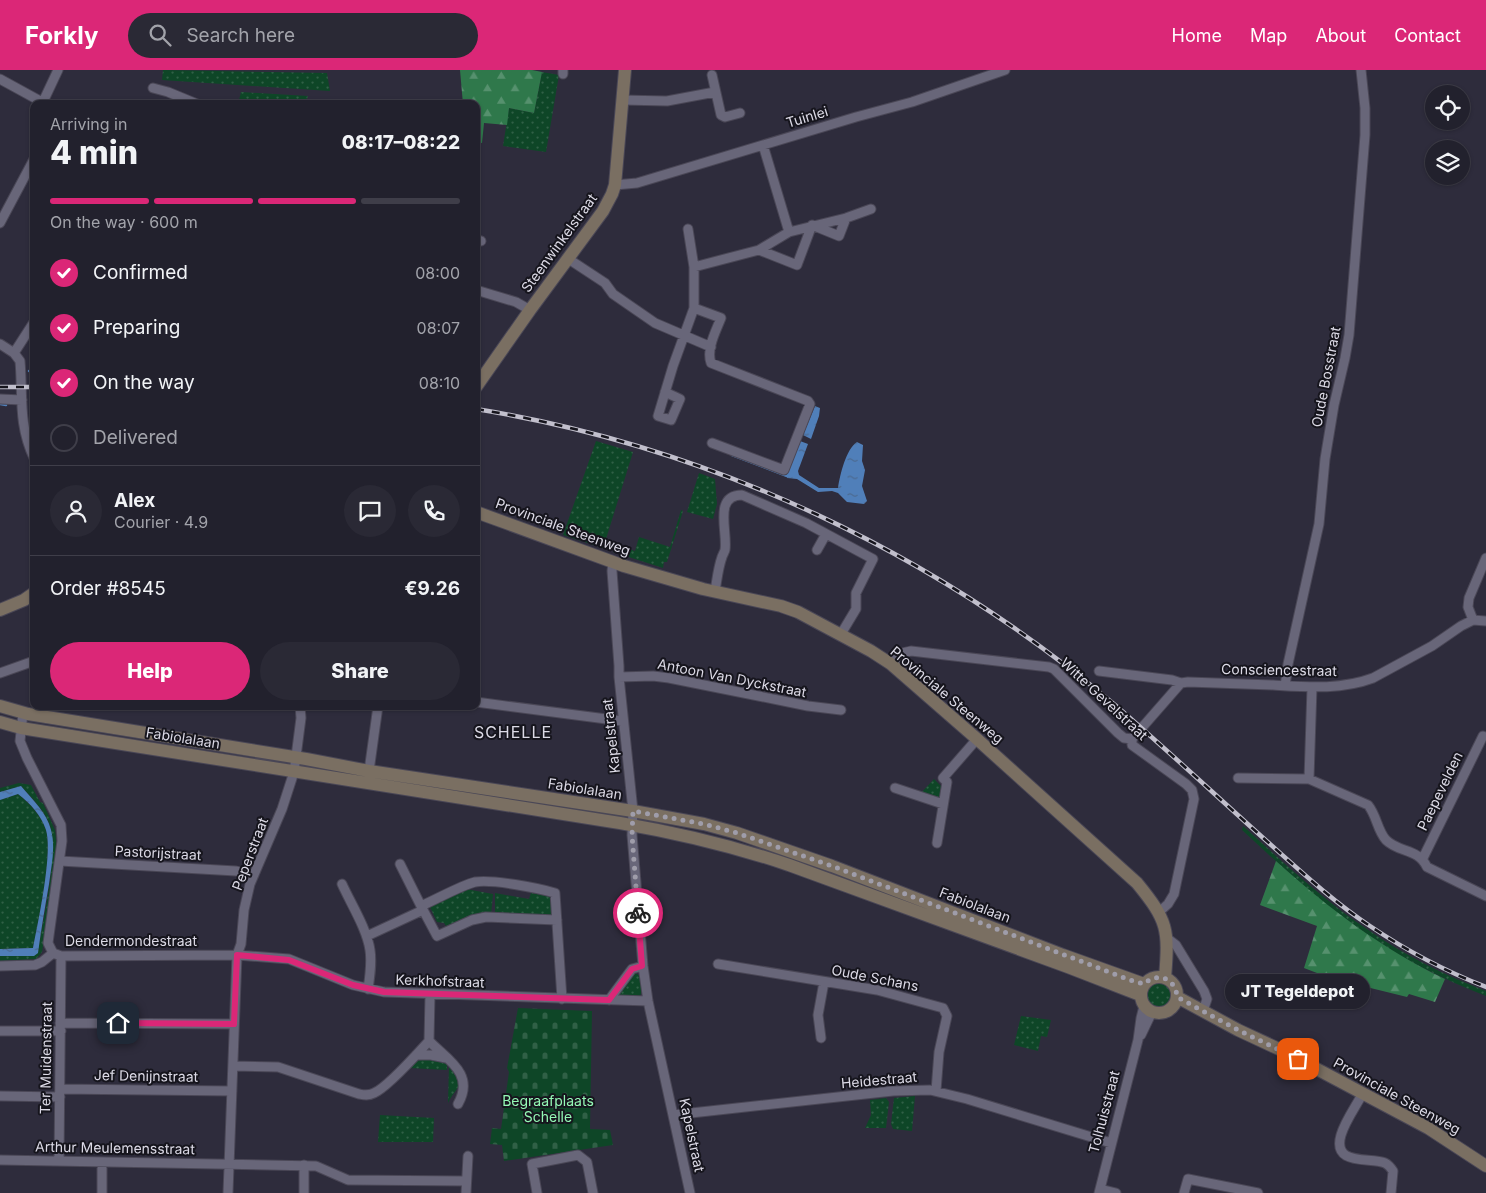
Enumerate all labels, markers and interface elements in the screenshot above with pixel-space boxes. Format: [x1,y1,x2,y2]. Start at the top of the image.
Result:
search box [128,13,478,58]
text: Forkly [25,21,98,50]
icon: search [146,21,174,49]
text: Search here [186,24,295,47]
text: Home [1172,25,1222,46]
text: Map [1250,25,1287,46]
text: About [1315,25,1366,46]
text: Contact [1394,25,1461,46]
map controls [1425,85,1470,185]
button: locate [1425,85,1470,130]
street label: Tuinlei [784,102,830,131]
text: Arriving in [50,114,127,134]
text: 08:17–08:22 [342,131,460,154]
text: 4 min [50,133,138,172]
button: layers [1425,140,1470,185]
street label: Steenwinkelstraat [517,190,600,295]
text: On the way · 600 m [50,212,198,232]
icon: check [50,259,78,287]
text: Confirmed [93,261,188,284]
text: 08:00 [415,263,460,283]
icon: check [50,314,78,342]
text: Preparing [93,316,180,339]
text: 08:07 [417,318,460,338]
street label: Oude Bosstraat [1307,325,1344,429]
icon: check [50,369,78,397]
text: On the way [93,371,195,394]
text: 08:10 [419,373,460,393]
text: Delivered [93,426,178,449]
button: person [50,485,102,537]
button: chat [344,485,396,537]
button: phone [408,485,460,537]
text: Alex [114,489,155,512]
street label: Provinciale Steenweg [493,494,633,559]
text: Courier · 4.9 [114,512,208,532]
text: Order #8545 [50,577,166,600]
text: €9.26 [405,577,460,600]
button: Help [50,642,250,700]
button: Share [260,642,460,700]
street label: Provinciale Steenweg [887,642,1007,747]
street label: Witte Gevelstraat [1057,654,1152,744]
street label: Antoon Van Dyckstraat [656,655,808,700]
street label: Consciencestraat [1221,660,1337,679]
street label: Kapelstraat [598,697,623,774]
district label: SCHELLE [474,722,552,742]
street label: Fabiolalaan [145,723,221,752]
street label: Paepevelden [1413,749,1466,833]
street label: Fabiolalaan [547,774,623,803]
street label: Peperstraat [228,815,271,893]
street label: Pastorijstraat [114,842,202,863]
street label: Fabiolalaan [937,883,1013,926]
courier [613,888,663,938]
icon: bike [624,899,652,927]
street label: Dendermondestraat [65,932,197,949]
street label: Oude Schans [830,961,920,994]
street label: Kerkhofstraat [395,970,485,991]
callout: JT Tegeldepot [1226,974,1370,1009]
text: JT Tegeldepot [1241,981,1354,1001]
street label: Ter Muidenstraat [36,1001,55,1114]
pin [97,1002,139,1044]
icon: home [104,1009,132,1037]
pin [1277,1038,1319,1080]
icon: bag [1284,1045,1312,1073]
street label: Provinciale Steenweg [1331,1054,1464,1138]
street label: Jef Denijnstraat [94,1066,199,1085]
street label: Heidestraat [840,1068,918,1091]
street label: Tolhuisstraat [1084,1068,1123,1155]
park label: Begraafplaats Schelle [502,1092,594,1125]
street label: Kapelstraat [676,1096,709,1174]
street label: Arthur Meulemensstraat [35,1138,195,1157]

